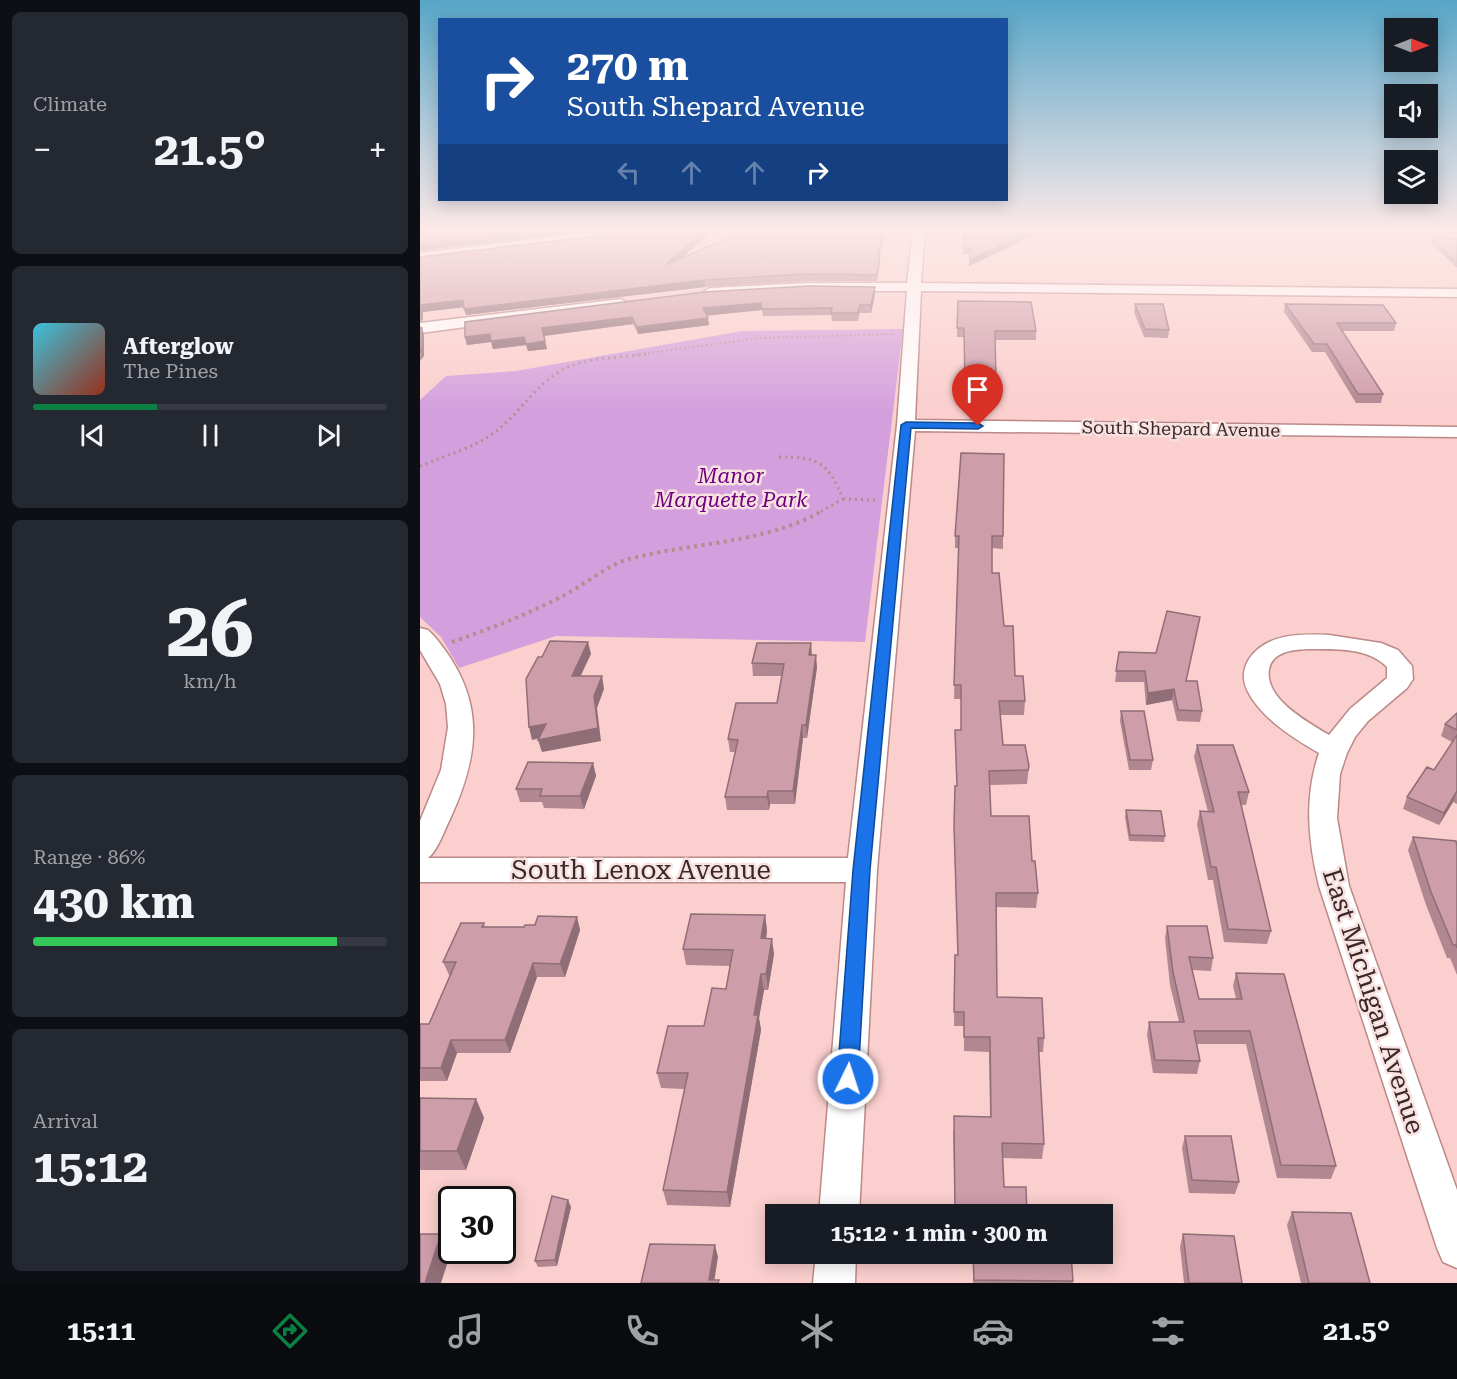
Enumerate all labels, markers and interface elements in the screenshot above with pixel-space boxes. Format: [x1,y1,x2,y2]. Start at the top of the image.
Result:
north arrow [1384,18,1438,72]
map controls [1384,18,1438,204]
text: 270 m [567,41,689,90]
icon: right [468,42,546,120]
button: sound [1384,84,1438,138]
text: South Shepard Avenue [567,91,865,123]
text: Climate [33,92,107,116]
text: 21.5° [154,123,266,176]
text: − [33,130,51,169]
text: + [369,130,387,169]
button: layers [1384,150,1438,204]
icon: left [612,156,645,189]
icon: ahead [675,156,708,189]
icon: ahead [738,156,771,189]
icon: right [801,156,834,189]
text: Afterglow [123,334,234,359]
text: The Pines [123,359,218,383]
pin [952,364,1003,426]
icon: arrive [961,373,994,406]
street label: South Shepard Avenue [1082,416,1281,441]
icon: previous [76,419,109,452]
icon: pause [194,419,227,452]
icon: next [312,419,345,452]
park label: Manor Marquette Park [653,464,808,512]
text: 26 [166,584,254,675]
text: km/h [183,669,237,693]
text: Range · 86% [33,845,145,869]
street label: South Lenox Avenue [511,855,771,885]
street label: East Michigan Avenue [1317,865,1431,1137]
text: 430 km [33,876,194,929]
position arrow [816,1047,880,1111]
text: Arrival [33,1109,98,1133]
text: 15:12 [33,1140,148,1193]
speed limit sign: 30 [438,1186,516,1264]
text: 15:12 · 1 min · 300 m [830,1221,1048,1246]
icon: directions [269,1310,311,1352]
icon: music [445,1310,487,1352]
icon: phone [621,1310,663,1352]
icon: climate [796,1310,838,1352]
icon: car [972,1310,1014,1352]
icon: filters [1147,1310,1189,1352]
text: 15:11 [67,1315,136,1347]
text: 21.5° [1323,1315,1390,1347]

